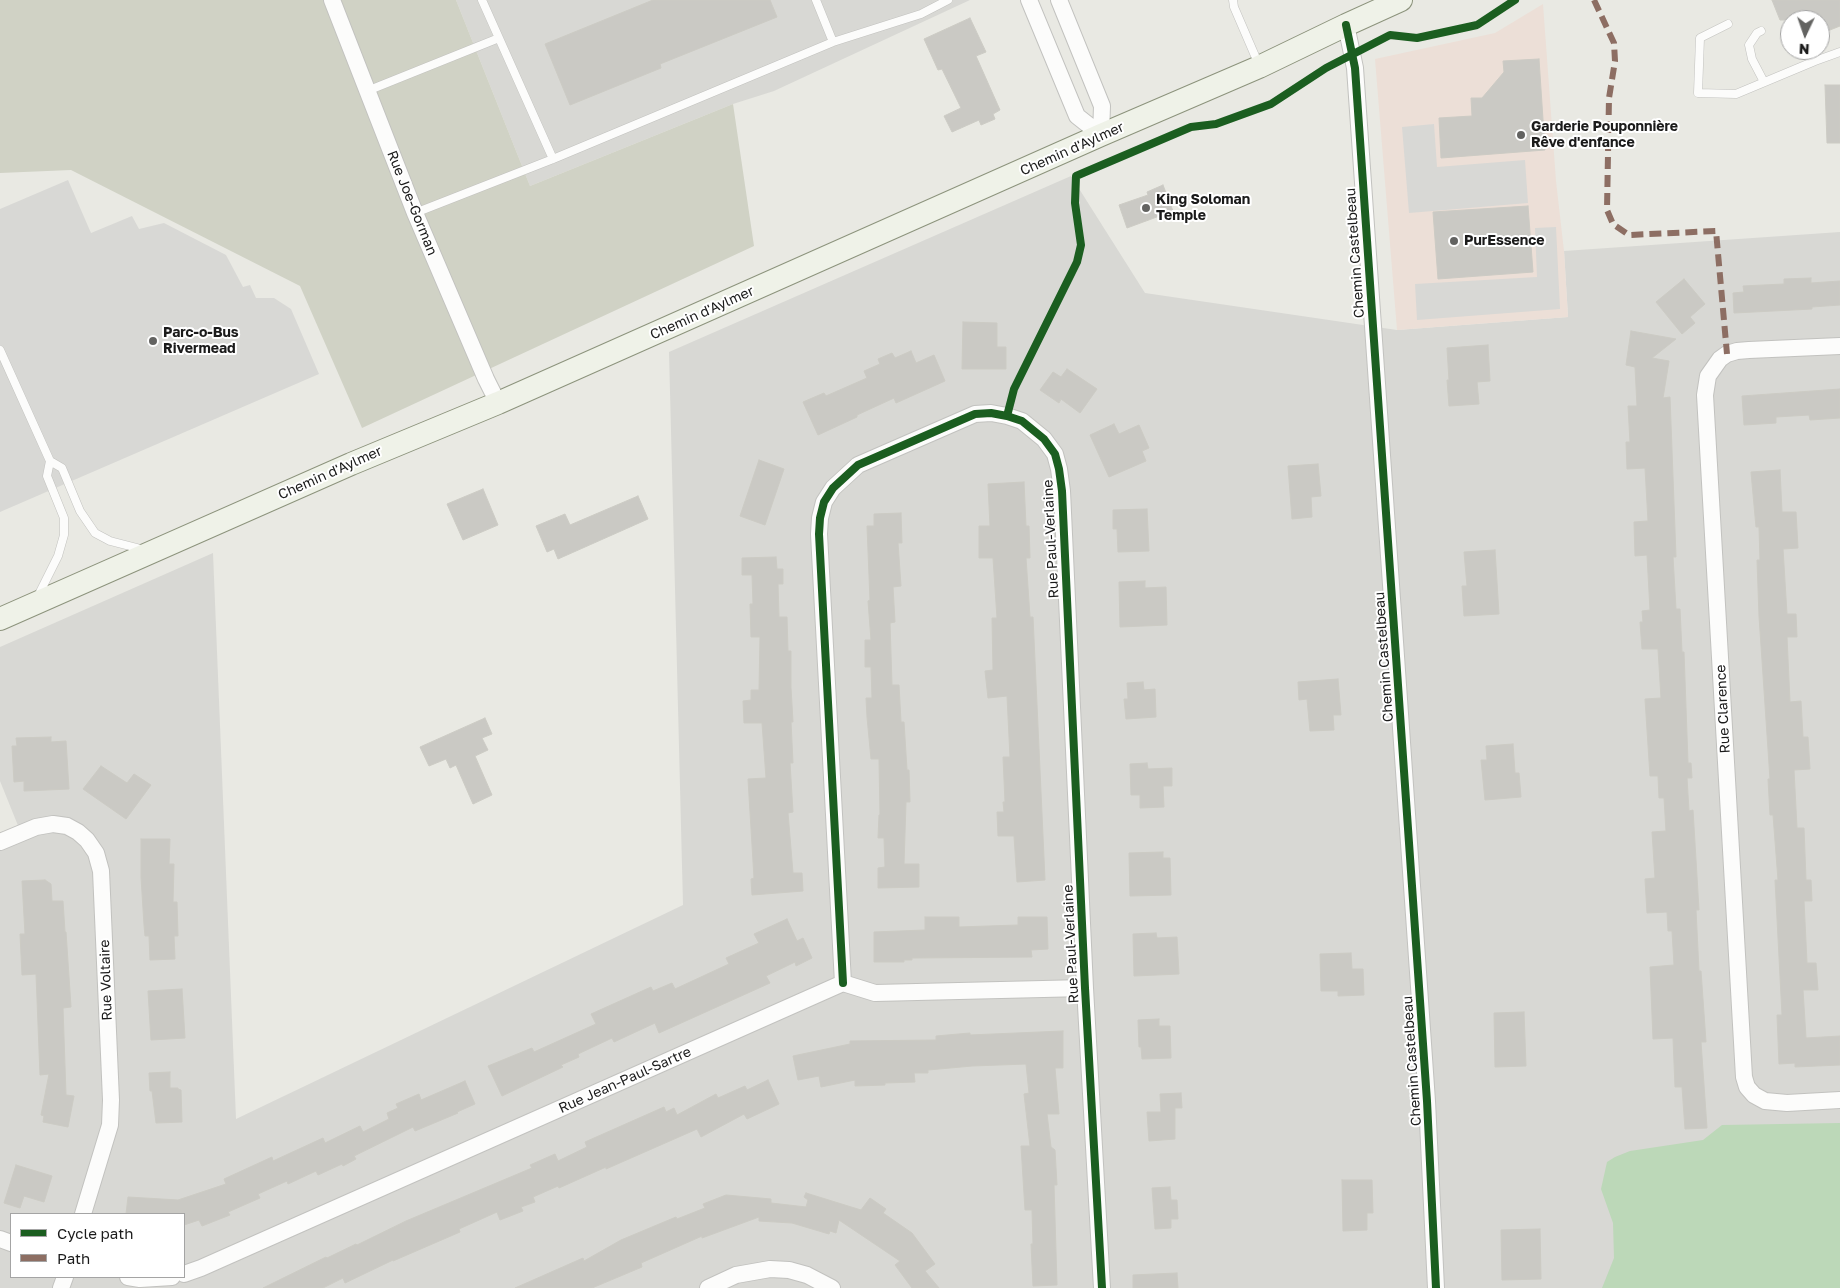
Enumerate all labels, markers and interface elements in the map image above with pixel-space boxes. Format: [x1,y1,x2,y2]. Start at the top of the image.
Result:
north arrow [1780,10,1830,60]
text: N [1798,41,1810,58]
street label: Chemin d'Aylmer [1017,119,1127,179]
place label: Garderie Pouponnière Rêve d'enfance [1531,119,1678,152]
marker: Garderie Pouponnière Rêve d'enfance [1515,129,1527,141]
street label: Rue Joe-Gorman [383,148,441,258]
street label: Chemin Castelbeau [1342,187,1368,319]
place label: King Soloman Temple [1156,192,1250,224]
marker: King Soloman Temple [1140,202,1152,214]
place label: PurEssence [1464,233,1545,249]
marker: PurEssence [1448,235,1460,247]
street label: Chemin d'Aylmer [647,283,757,343]
place label: Parc-o-Bus Rivermead [163,325,239,358]
marker: Parc-o-Bus Rivermead [147,335,159,347]
street label: Chemin d'Aylmer [275,443,385,503]
street label: Rue Paul-Verlaine [1039,479,1063,599]
street label: Chemin Castelbeau [1371,591,1397,723]
street label: Rue Clarence [1712,664,1734,754]
street label: Rue Paul-Verlaine [1059,884,1083,1004]
street label: Rue Voltaire [96,939,116,1021]
street label: Chemin Castelbeau [1399,995,1425,1127]
street label: Rue Jean-Paul-Sartre [556,1043,694,1117]
legend [10,1213,185,1278]
text: Cycle path [57,1224,133,1242]
text: Path [57,1249,90,1267]

